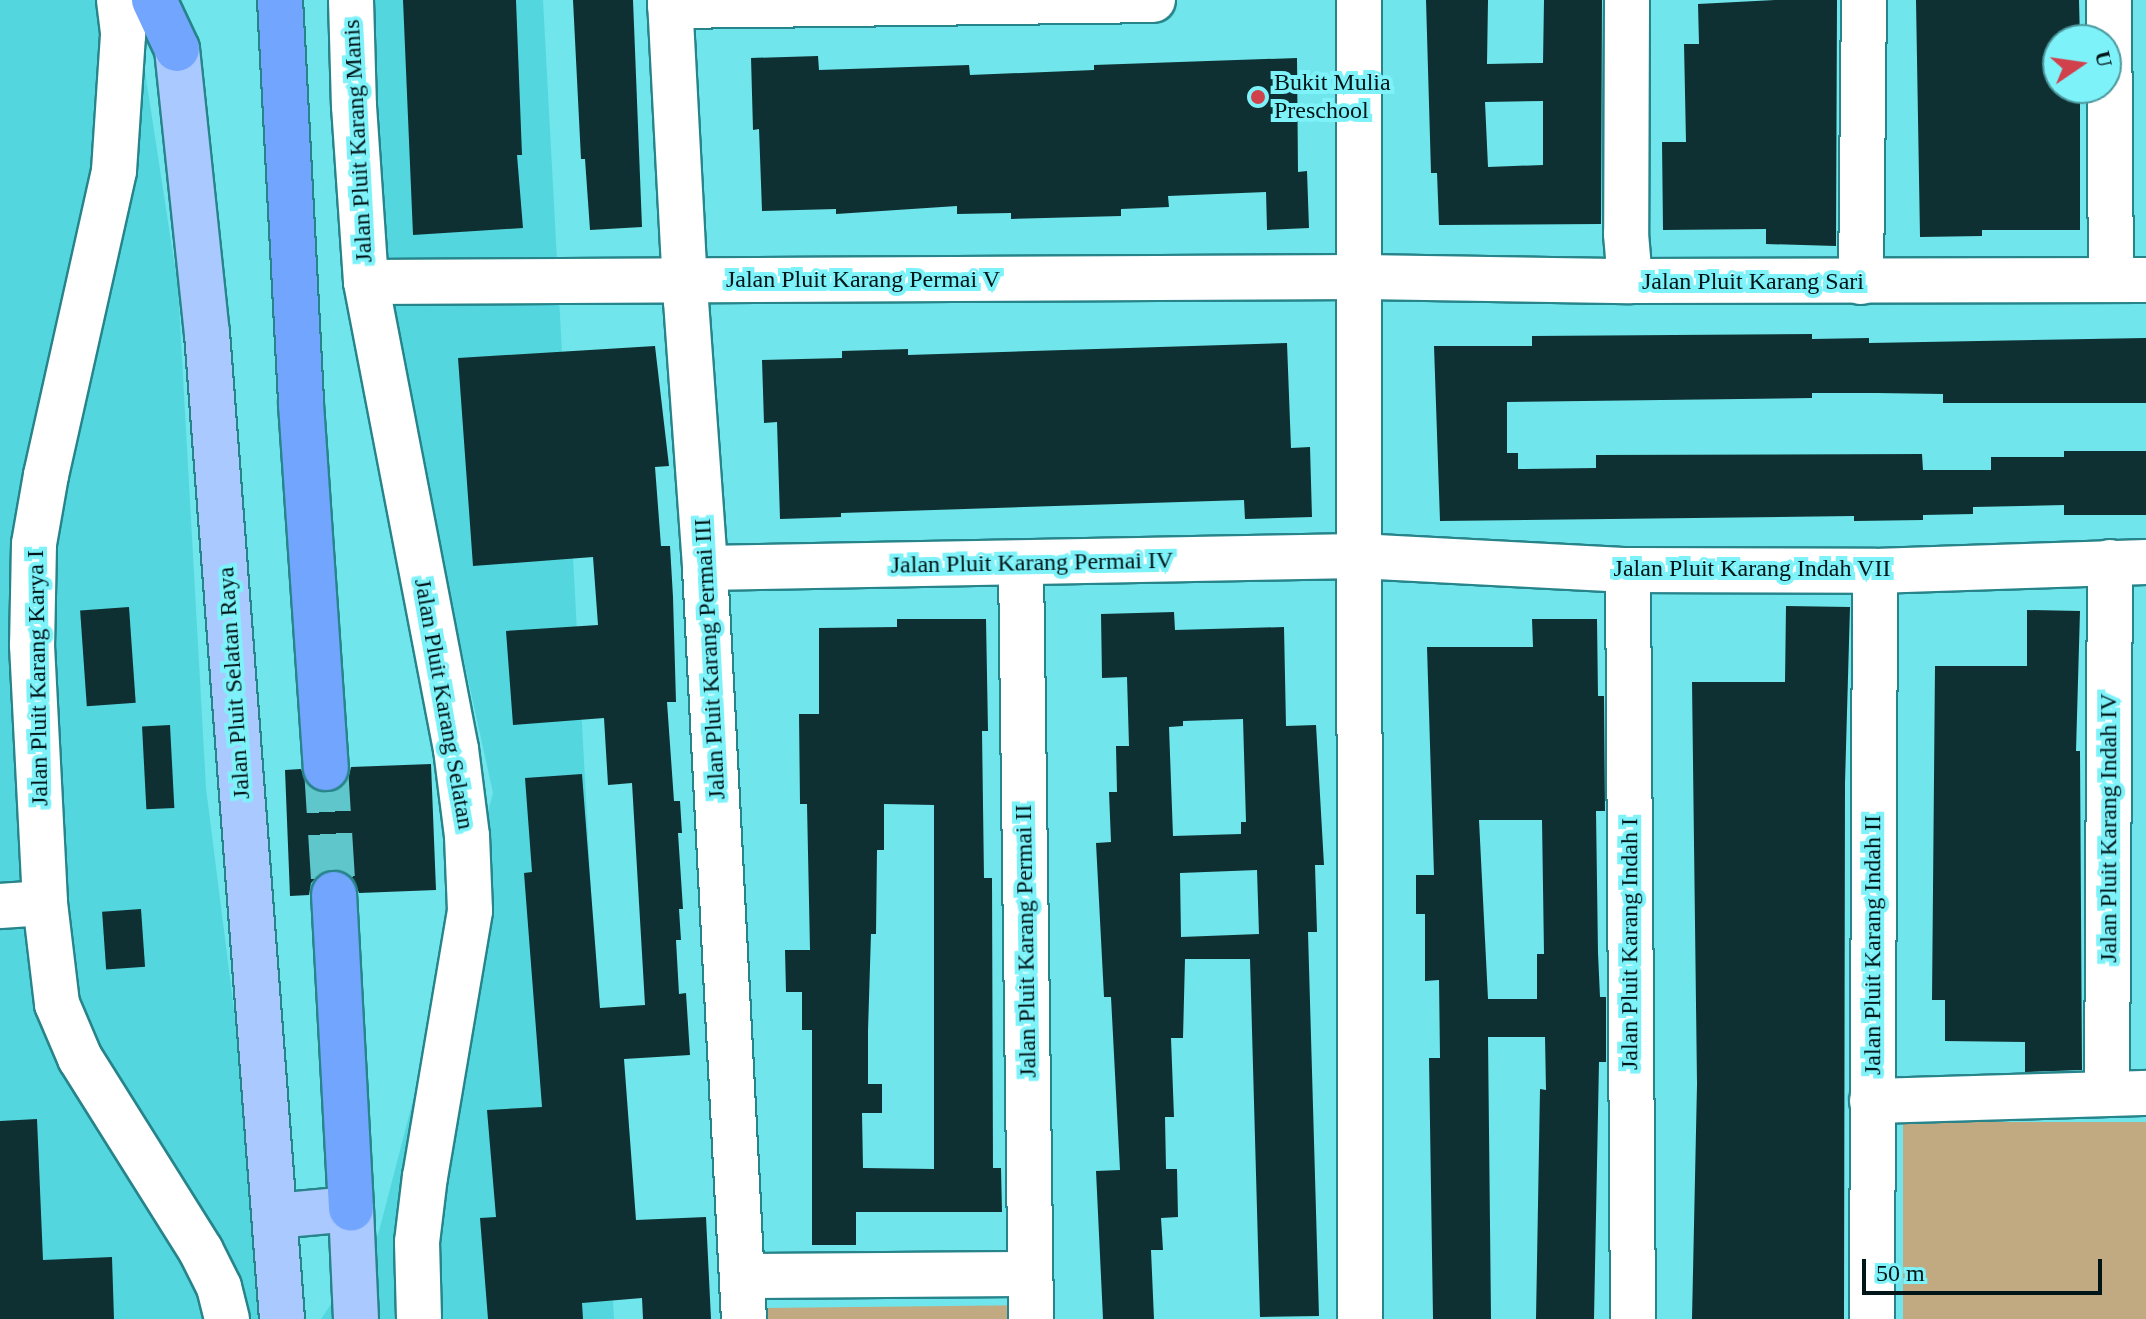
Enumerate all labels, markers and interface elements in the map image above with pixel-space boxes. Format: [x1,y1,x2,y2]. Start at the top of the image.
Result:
street label: Jalan Pluit Karang Manis [337,19,379,263]
north arrow [2042,24,2122,104]
text: U [2090,48,2118,69]
place label: Bukit Mulia Preschool [1274,69,1391,125]
marker: Bukit Mulia Preschool [1249,88,1267,106]
street label: Jalan Pluit Karang Permai V [726,266,1000,294]
street label: Jalan Pluit Karang Sari [1642,268,1864,296]
street label: Jalan Pluit Karang Permai III [688,518,732,800]
street label: Jalan Pluit Karang Permai IV [890,546,1174,580]
street label: Jalan Pluit Karang Karya I [21,550,55,806]
street label: Jalan Pluit Karang Indah VII [1613,555,1891,583]
street label: Jalan Pluit Selatan Raya [212,566,256,800]
street label: Jalan Pluit Karang Selatan [408,576,480,832]
street label: Jalan Pluit Karang Indah IV [2095,693,2123,963]
street label: Jalan Pluit Karang Permai II [1009,804,1043,1078]
street label: Jalan Pluit Karang Indah II [1859,815,1887,1075]
street label: Jalan Pluit Karang Indah I [1616,818,1644,1070]
scale bar [1866,1243,2106,1293]
text: 50 m [1876,1260,1925,1286]

